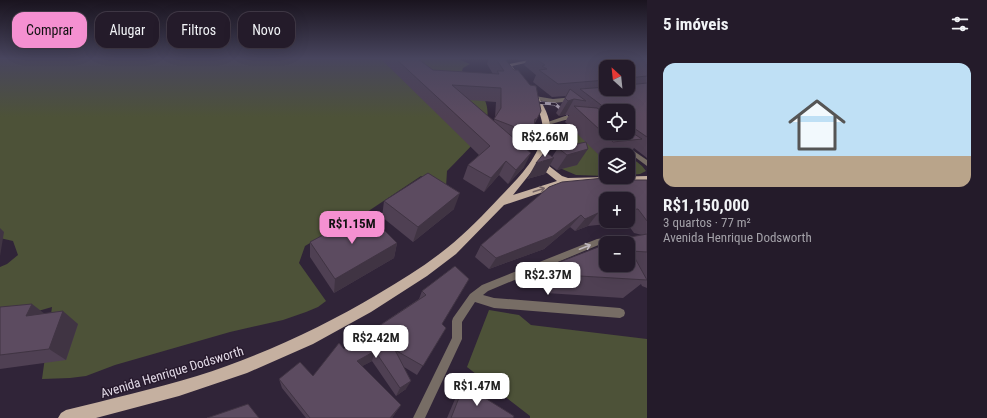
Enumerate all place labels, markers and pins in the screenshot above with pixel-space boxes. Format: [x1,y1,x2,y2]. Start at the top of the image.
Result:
pin: R$2.66M [508,124,582,158]
pin: R$1.15M [315,211,389,245]
pin: R$2.37M [511,262,585,296]
pin: R$2.42M [339,325,413,359]
pin: R$1.47M [440,373,514,407]

